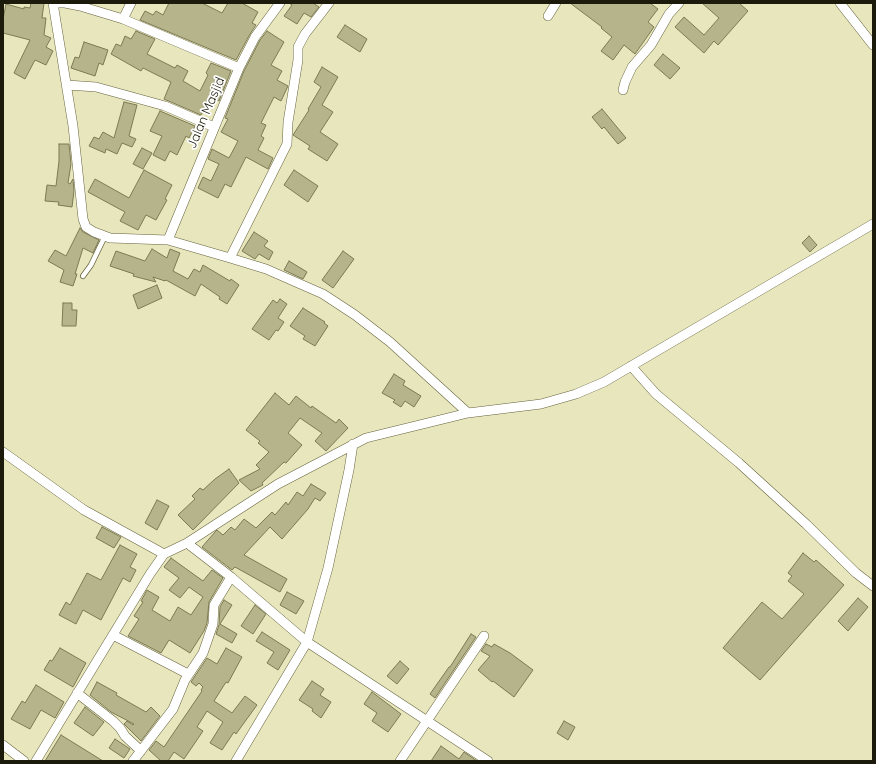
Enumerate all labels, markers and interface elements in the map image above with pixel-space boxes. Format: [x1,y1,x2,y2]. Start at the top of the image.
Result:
street label: Jalan Masjid [184,75,228,151]

